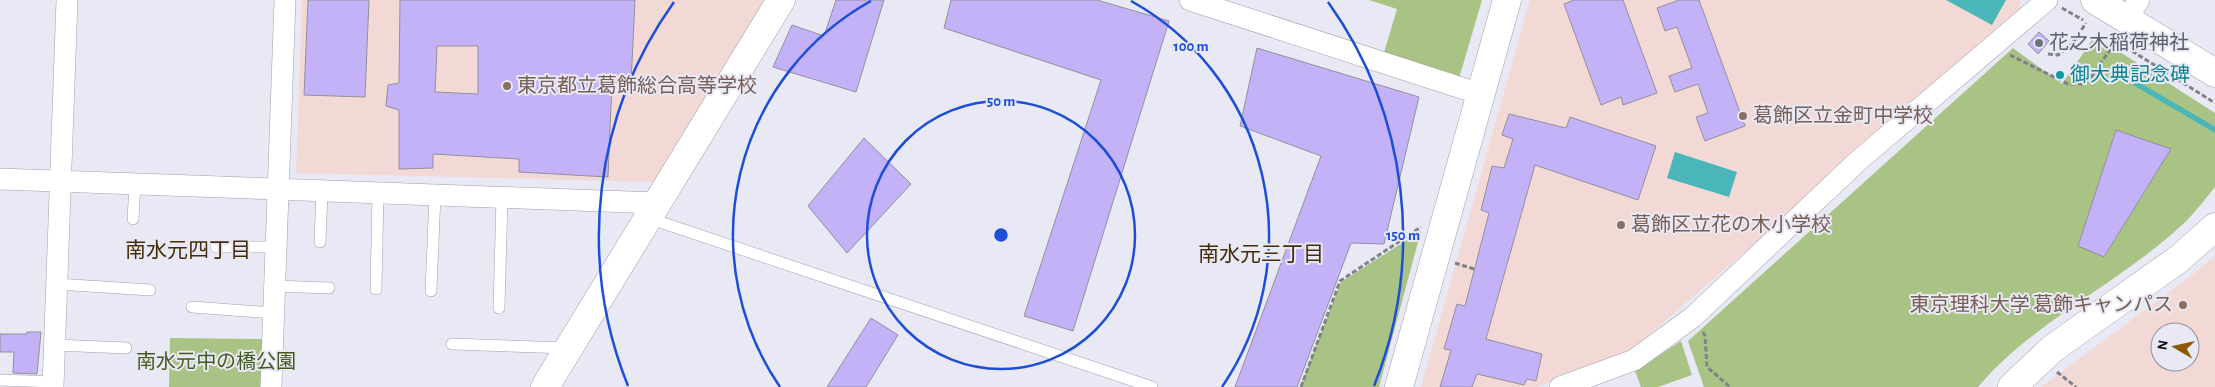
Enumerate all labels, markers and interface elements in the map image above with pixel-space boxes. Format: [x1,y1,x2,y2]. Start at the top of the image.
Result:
place label: 花之木稲荷神社 [2049,32,2189,53]
marker: 花之木稲荷神社 [2033,37,2045,49]
text: 100 m [1173,39,1209,54]
place label: 御大典記念碑 [2070,64,2190,85]
marker: 御大典記念碑 [2054,69,2066,81]
place label: 東京都立葛飾総合高等学校 [517,74,757,96]
marker: 東京都立葛飾総合高等学校 [501,80,513,92]
text: 50 m [987,94,1015,109]
place label: 葛飾区立金町中学校 [1753,104,1933,126]
marker: 葛飾区立金町中学校 [1737,110,1749,122]
place label: 葛飾区立花の木小学校 [1631,213,1831,235]
marker: 葛飾区立花の木小学校 [1615,219,1627,231]
centre of rings [992,226,1010,244]
text: 150 m [1386,228,1420,243]
district label: 南水元四丁目 [125,239,251,261]
district label: 南水元三丁目 [1198,243,1324,265]
place label: 東京理科大学 葛飾キャンパス [1910,293,2173,315]
marker: 東京理科大学 葛飾キャンパス [2177,299,2189,311]
north arrow [2150,322,2200,372]
text: N [2155,339,2171,351]
park label: 南水元中の橋公園 [136,351,296,372]

